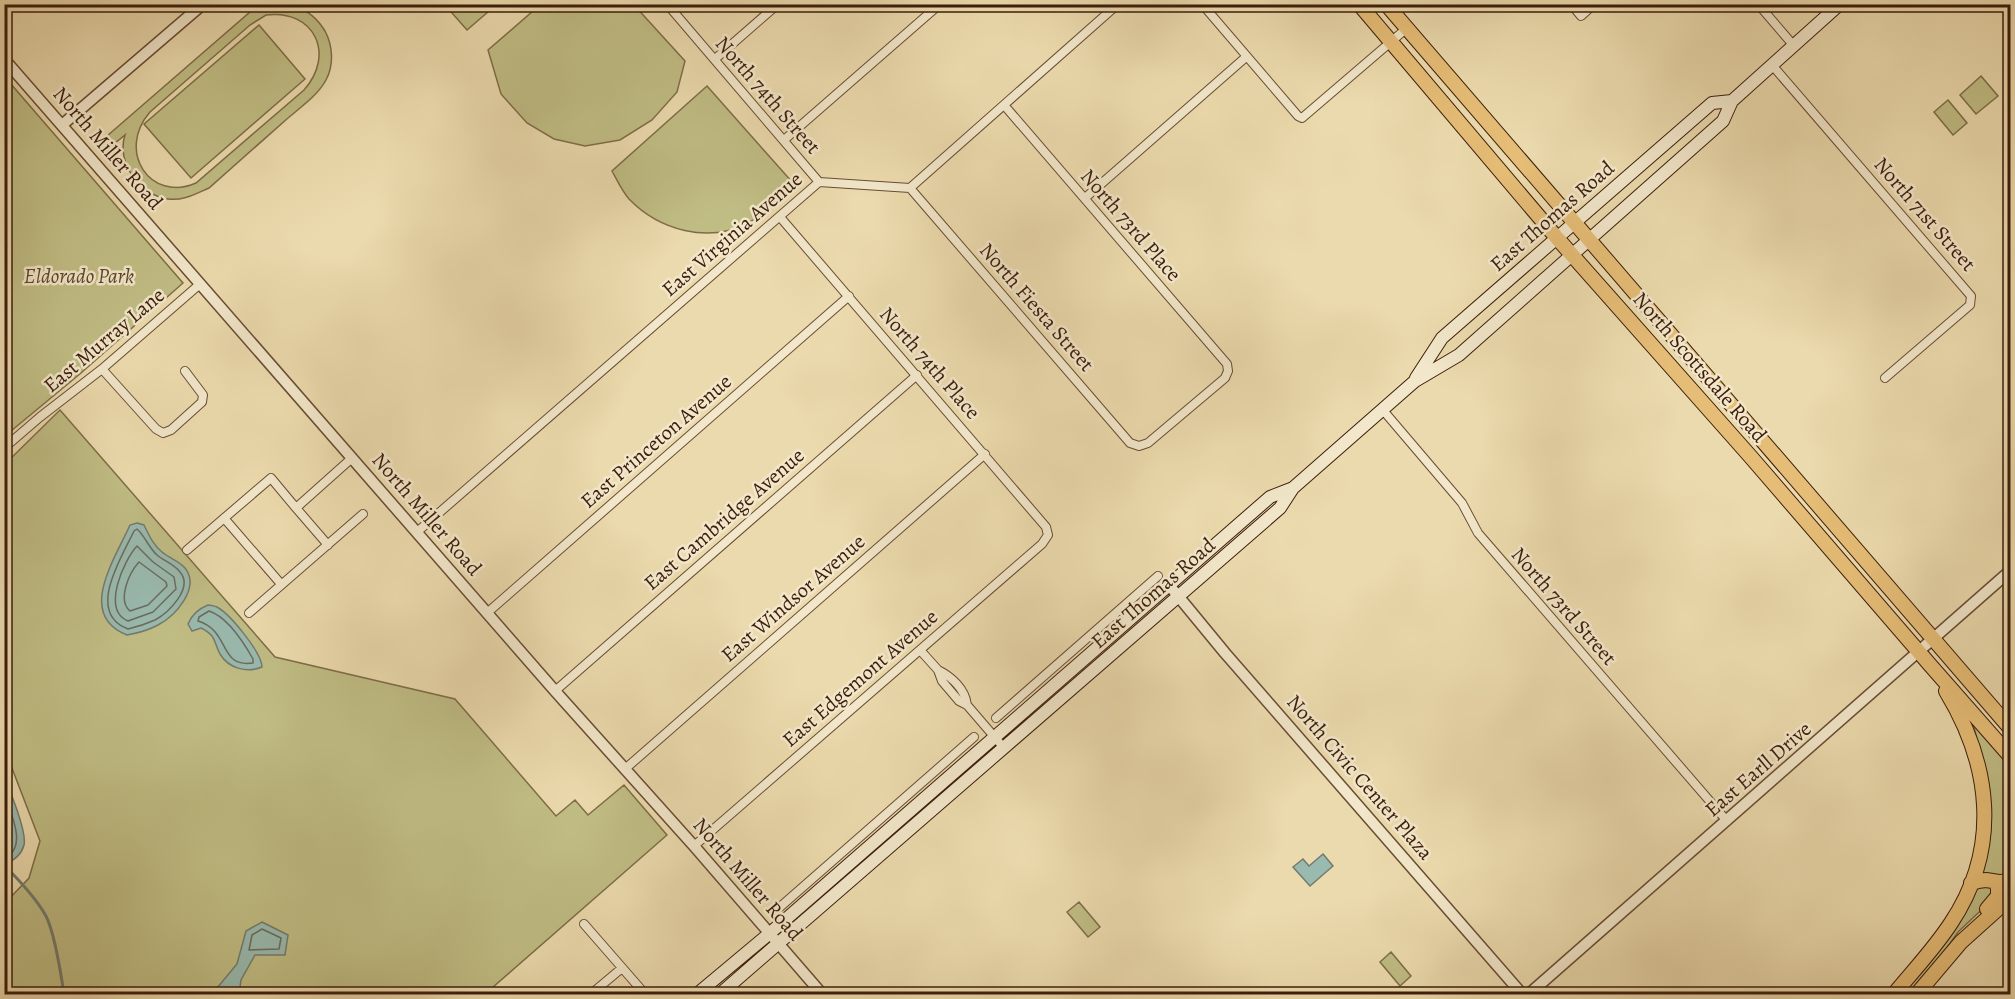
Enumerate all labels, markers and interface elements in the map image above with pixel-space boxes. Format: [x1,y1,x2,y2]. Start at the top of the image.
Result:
street label: North 74th Street [709,30,827,160]
street label: North Miller Road [47,80,170,216]
street label: North 71st Street [1868,151,1982,277]
street label: East Thomas Road [1484,154,1621,278]
street label: North 73rd Place [1074,163,1188,287]
street label: East Virginia Avenue [656,165,808,303]
street label: North Fiesta Street [973,237,1101,377]
park label: Eldorado Park [24,262,134,290]
street label: East Murray Lane [37,281,171,399]
street label: North Scottsdale Road [1627,286,1774,449]
street label: North 74th Place [873,301,987,425]
street label: East Princeton Avenue [574,368,738,514]
street label: East Cambridge Avenue [638,441,810,597]
street label: North Miller Road [366,446,489,582]
street label: East Windsor Avenue [715,528,871,668]
street label: East Thomas Road [1085,531,1222,655]
street label: North 73rd Street [1505,541,1623,671]
street label: East Edgemont Avenue [776,603,944,753]
street label: North Civic Center Plaza [1280,688,1440,866]
street label: East Earll Drive [1699,715,1817,823]
street label: North Miller Road [687,811,810,947]

